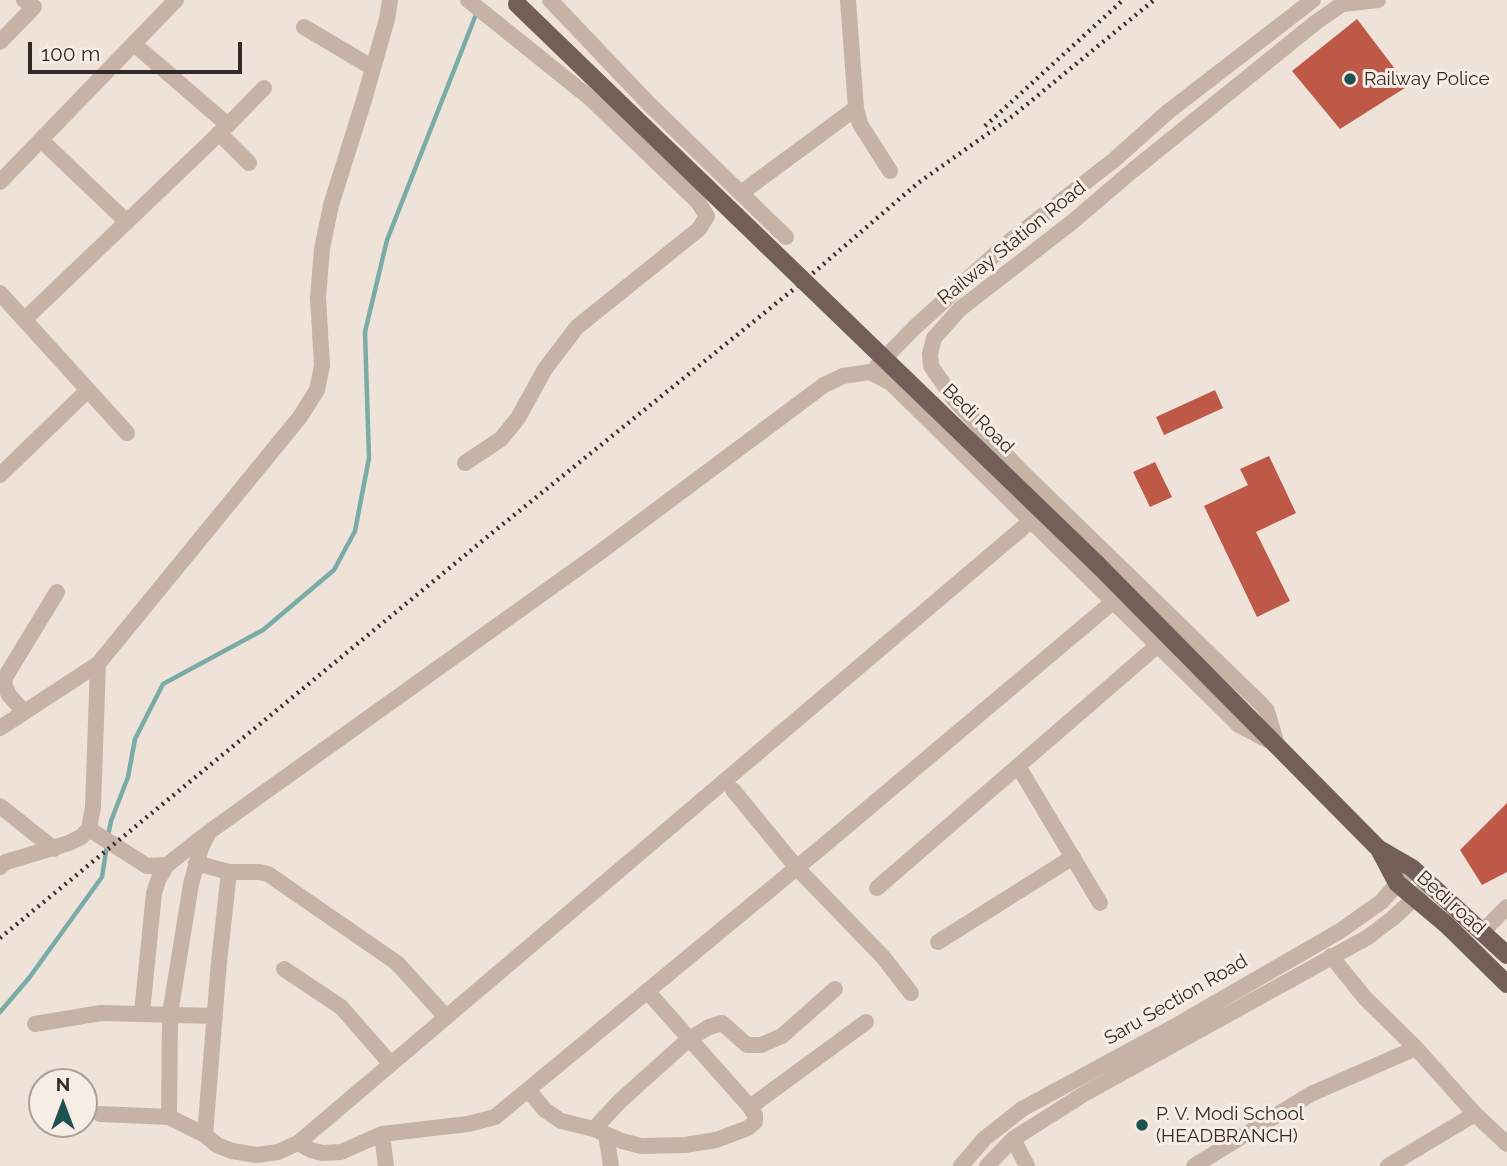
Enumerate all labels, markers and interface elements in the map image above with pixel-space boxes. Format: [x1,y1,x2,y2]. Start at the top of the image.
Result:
scale bar [32,28,245,72]
text: 100 m [41,41,100,66]
place label: Railway Police [1364,68,1490,90]
marker: Railway Police [1342,71,1358,87]
street label: Railway Station Road [934,176,1090,310]
street label: Bedi Road [938,379,1018,459]
street label: Bedi road [1412,866,1490,940]
street label: Saru Section Road [1101,950,1251,1050]
north arrow [28,1068,98,1138]
text: N [56,1073,70,1095]
place label: P. V. Modi School (HEADBRANCH) [1156,1103,1304,1147]
marker: P. V. Modi School (HEADBRANCH) [1134,1117,1150,1133]

